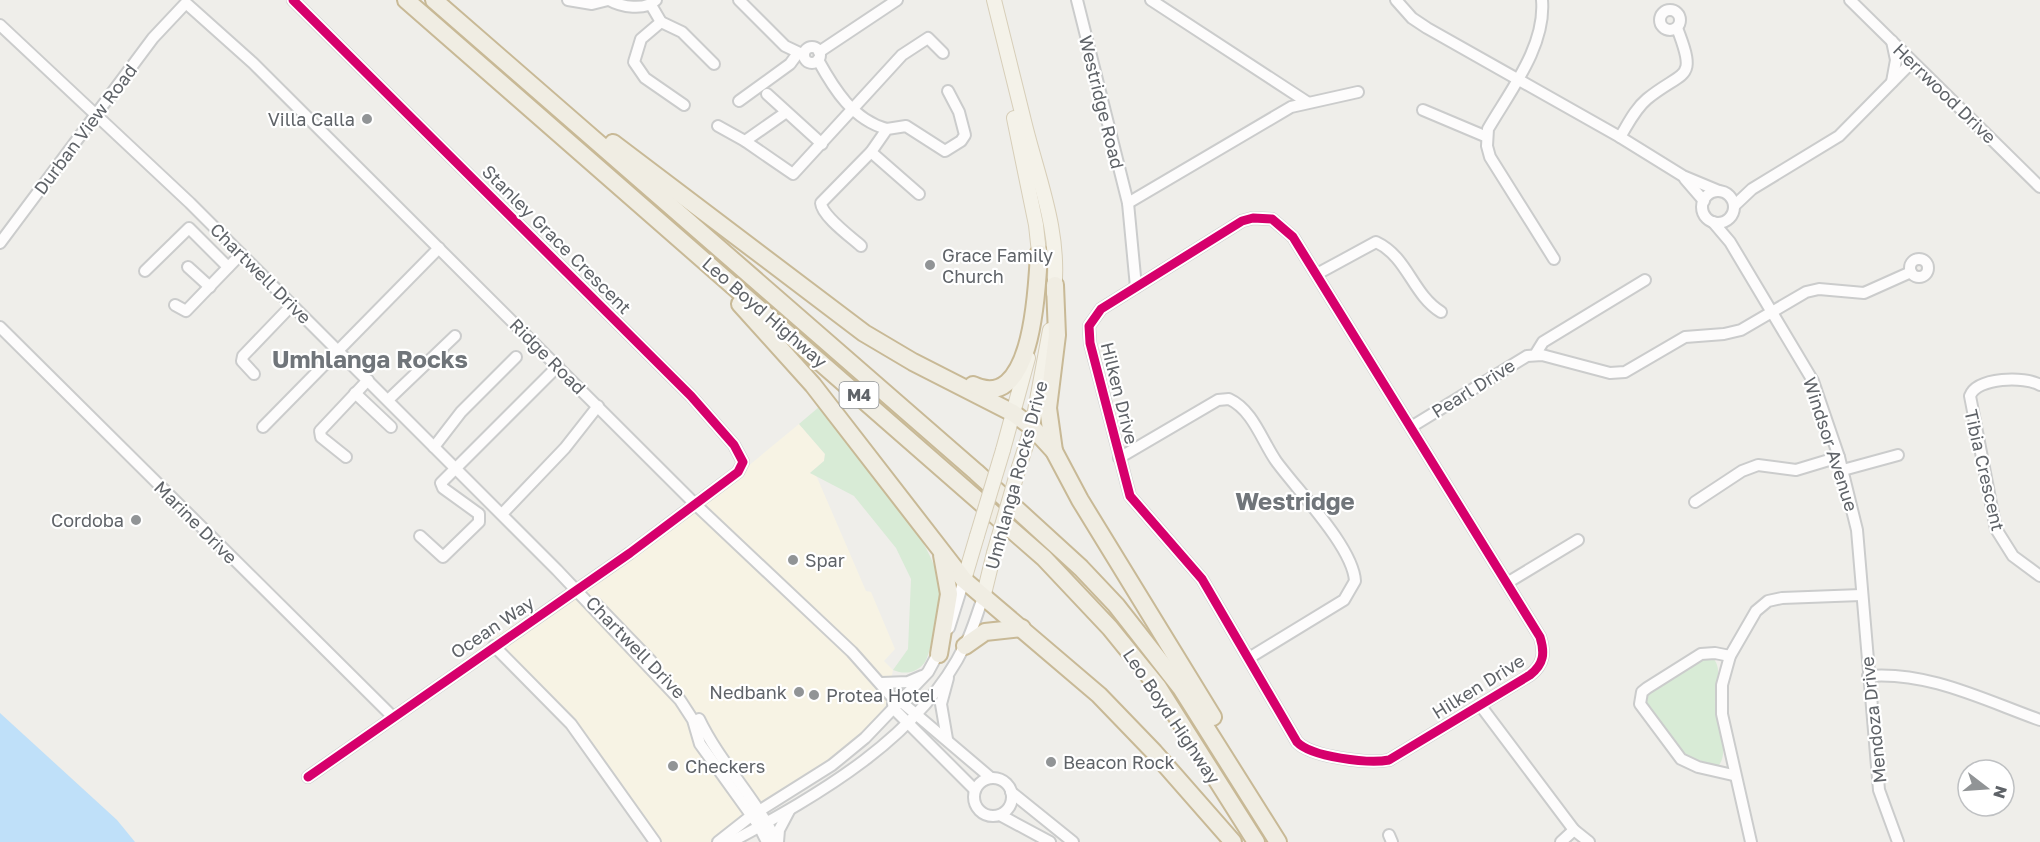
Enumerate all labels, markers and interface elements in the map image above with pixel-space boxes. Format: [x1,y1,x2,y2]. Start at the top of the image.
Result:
street label: Westridge Road [1075,33,1129,171]
street label: Herrwood Drive [1889,38,2001,148]
street label: Durban View Road [29,59,141,199]
place label: Villa Calla [268,108,355,130]
marker: Villa Calla [360,112,374,126]
street label: Stanley Grace Crescent [478,160,636,318]
street label: Chartwell Drive [206,218,316,328]
place label: Grace Family Church [942,244,1053,287]
street label: Leo Boyd Highway [698,252,832,372]
marker: Grace Family Church [923,258,937,272]
street label: Ridge Road [505,313,591,399]
street label: Hilken Drive [1097,340,1143,446]
district label: Umhlanga Rocks [272,344,468,373]
street label: Pearl Drive [1427,354,1519,422]
street label: Windsor Avenue [1799,374,1863,514]
street label: Umhlanga Rocks Drive [980,378,1052,572]
road number: M4 [840,382,878,408]
street label: Tibia Crescent [1960,407,2010,533]
street label: Marine Drive [150,476,242,568]
district label: Westridge [1235,486,1355,515]
place label: Cordoba [51,509,124,531]
marker: Cordoba [129,513,143,527]
place label: Spar [805,549,845,571]
marker: Spar [786,553,800,567]
street label: Ocean Way [446,591,538,663]
street label: Chartwell Drive [582,591,690,703]
street label: Leo Boyd Highway [1119,644,1225,788]
street label: Hilken Drive [1428,649,1528,723]
street label: Mendoza Drive [1855,656,1891,784]
place label: Nedbank [709,681,787,703]
place label: Protea Hotel [826,684,936,706]
marker: Nedbank [792,685,806,699]
marker: Protea Hotel [807,688,821,702]
place label: Beacon Rock [1063,751,1175,773]
place label: Checkers [685,755,765,777]
marker: Beacon Rock [1044,755,1058,769]
north arrow [1956,758,2016,818]
marker: Checkers [666,759,680,773]
text: N [1989,784,2012,801]

